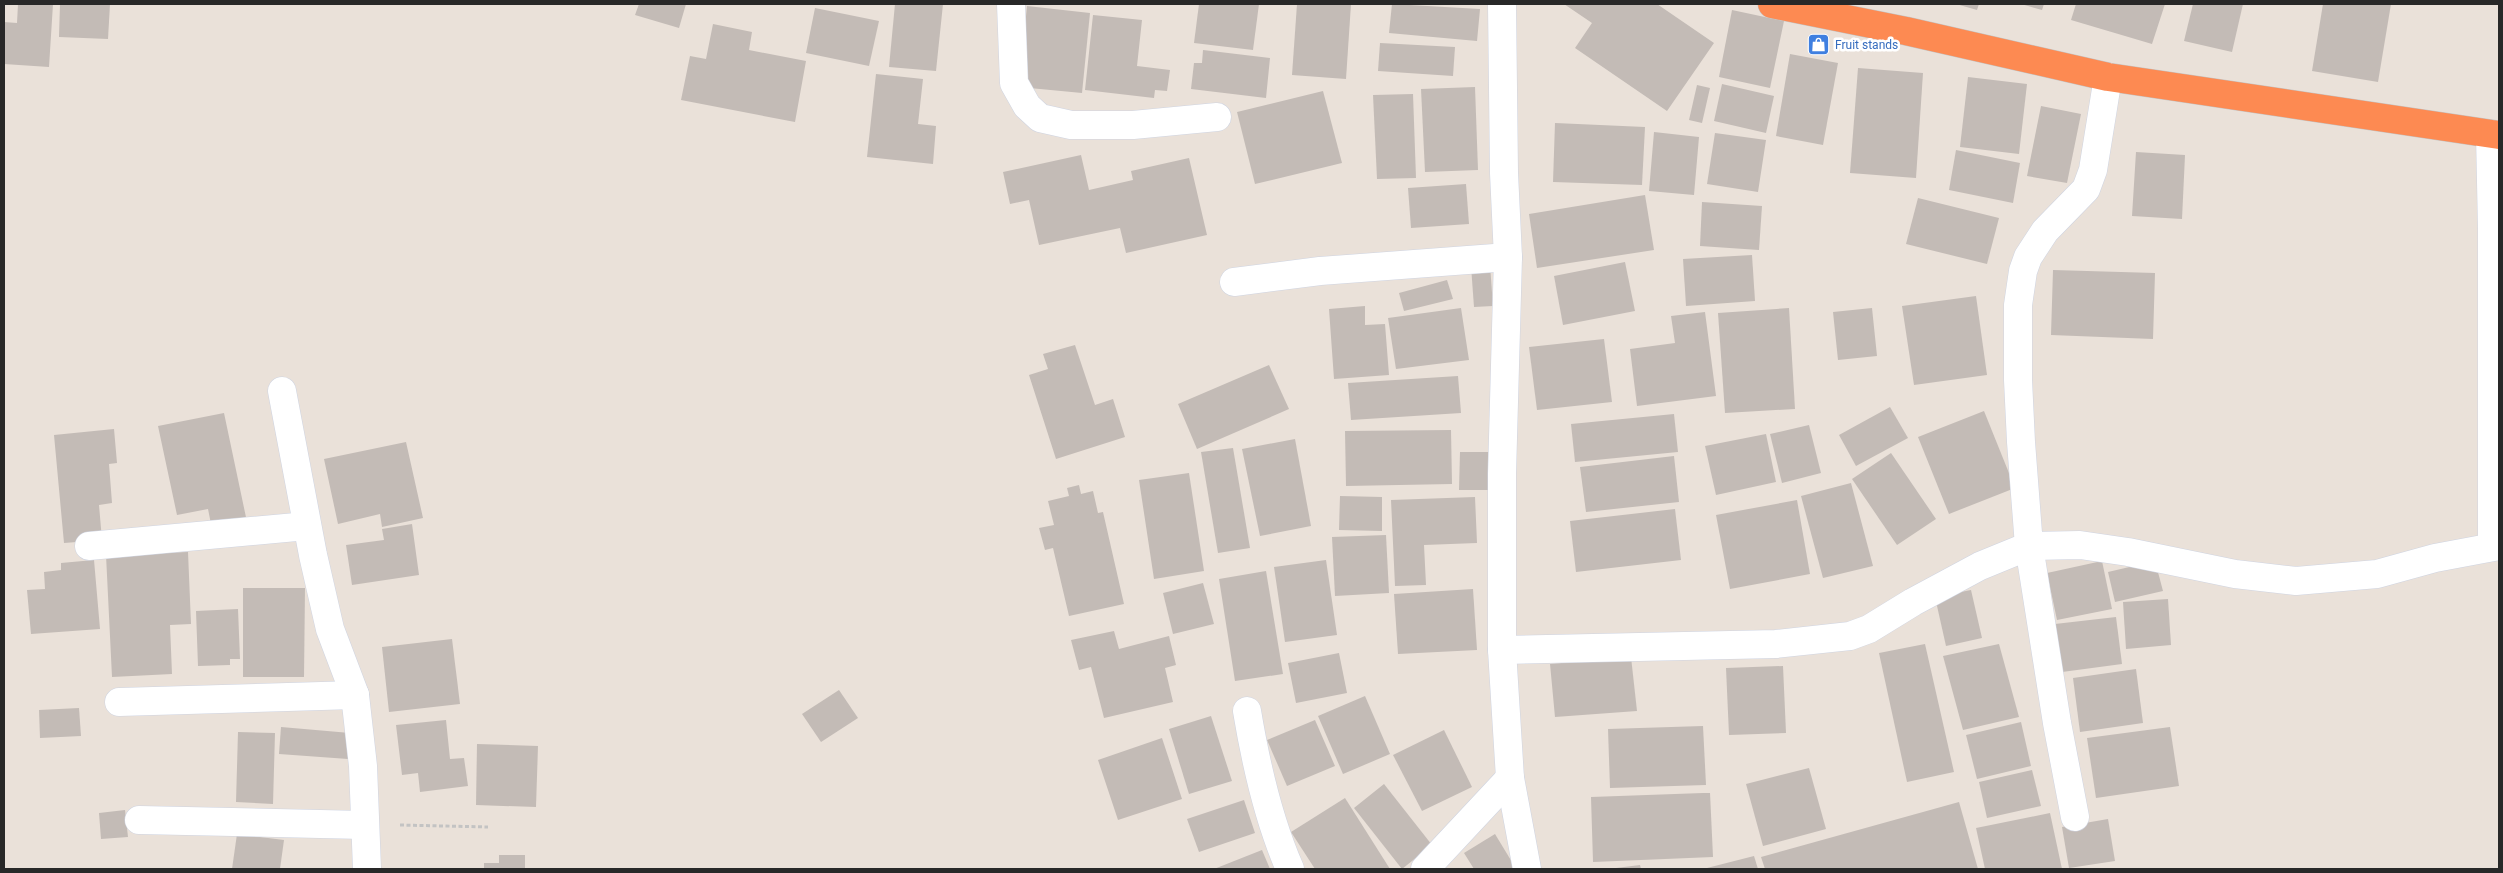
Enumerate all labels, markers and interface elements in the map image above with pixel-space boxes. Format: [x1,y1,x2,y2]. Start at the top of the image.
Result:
shop icon: Fruit stands [1807,33,1831,57]
place label: Fruit stands [1835,38,1898,52]

